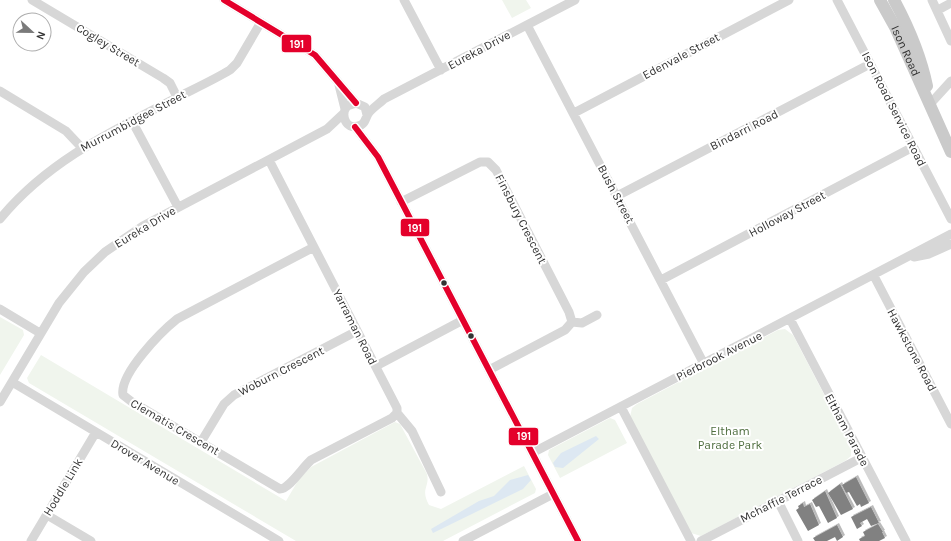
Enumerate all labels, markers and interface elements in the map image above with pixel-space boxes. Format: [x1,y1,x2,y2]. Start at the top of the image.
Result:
north arrow [12,12,52,52]
street label: Cogley Street [74,21,143,70]
street label: Ison Road [888,23,923,78]
street label: Eureka Drive [445,28,513,72]
text: N [33,29,48,42]
street label: Edenvale Street [640,30,722,82]
line badge: 191 [281,34,312,53]
text: 191 [290,38,304,51]
street label: Ison Road Service Road [859,49,929,169]
street label: Murrumbidgee Street [78,87,188,155]
street label: Bindarri Road [708,107,780,153]
street label: Bush Street [595,162,637,226]
street label: Finsbury Crescent [492,172,550,267]
street label: Holloway Street [746,188,828,240]
street label: Eureka Drive [112,203,178,251]
line badge: 191 [400,218,430,237]
text: 191 [408,222,422,235]
unlabelled marker [439,278,449,288]
street label: Yarraman Road [330,287,380,367]
street label: Hawkstone Road [884,306,940,394]
street label: Pierbrook Avenue [674,328,764,384]
unlabelled marker [466,331,476,341]
street label: Woburn Crescent [236,343,326,399]
street label: Eltham Parade [822,391,872,469]
street label: Clematis Crescent [128,396,222,458]
park label: Eltham Parade Park [698,424,763,452]
line badge: 191 [508,427,539,446]
text: 191 [517,430,531,443]
street label: Drover Avenue [108,436,182,488]
street label: Hoddle Link [40,456,86,518]
street label: Mchaffie Terrace [738,472,824,526]

